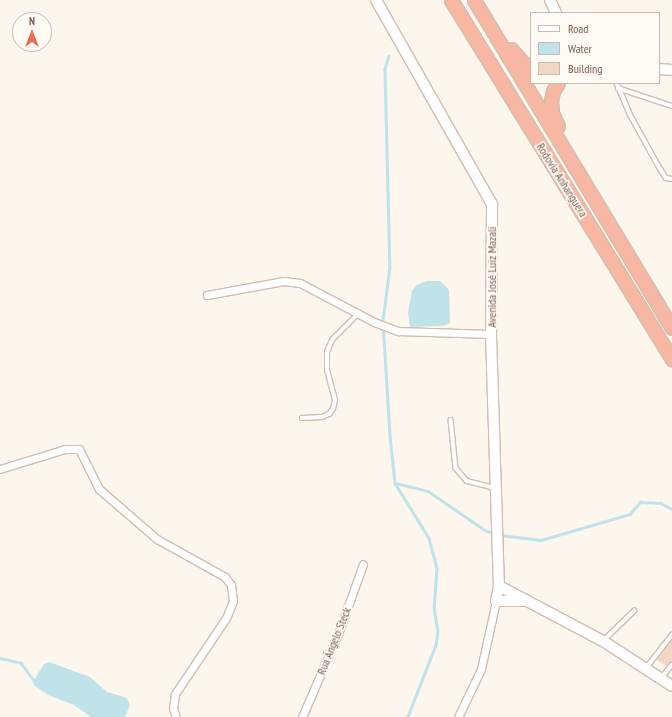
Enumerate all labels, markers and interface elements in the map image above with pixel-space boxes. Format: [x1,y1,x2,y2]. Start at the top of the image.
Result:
north arrow [12,12,52,52]
legend [530,12,660,84]
text: N [29,14,35,28]
text: Road [568,21,588,36]
text: Water [568,41,592,56]
text: Building [568,61,603,76]
street label: Rodovia Anhanguera [533,140,591,220]
street label: Avenida José Luiz Mazali [485,226,499,328]
street label: Rua Ângelo Steck [314,605,354,677]

